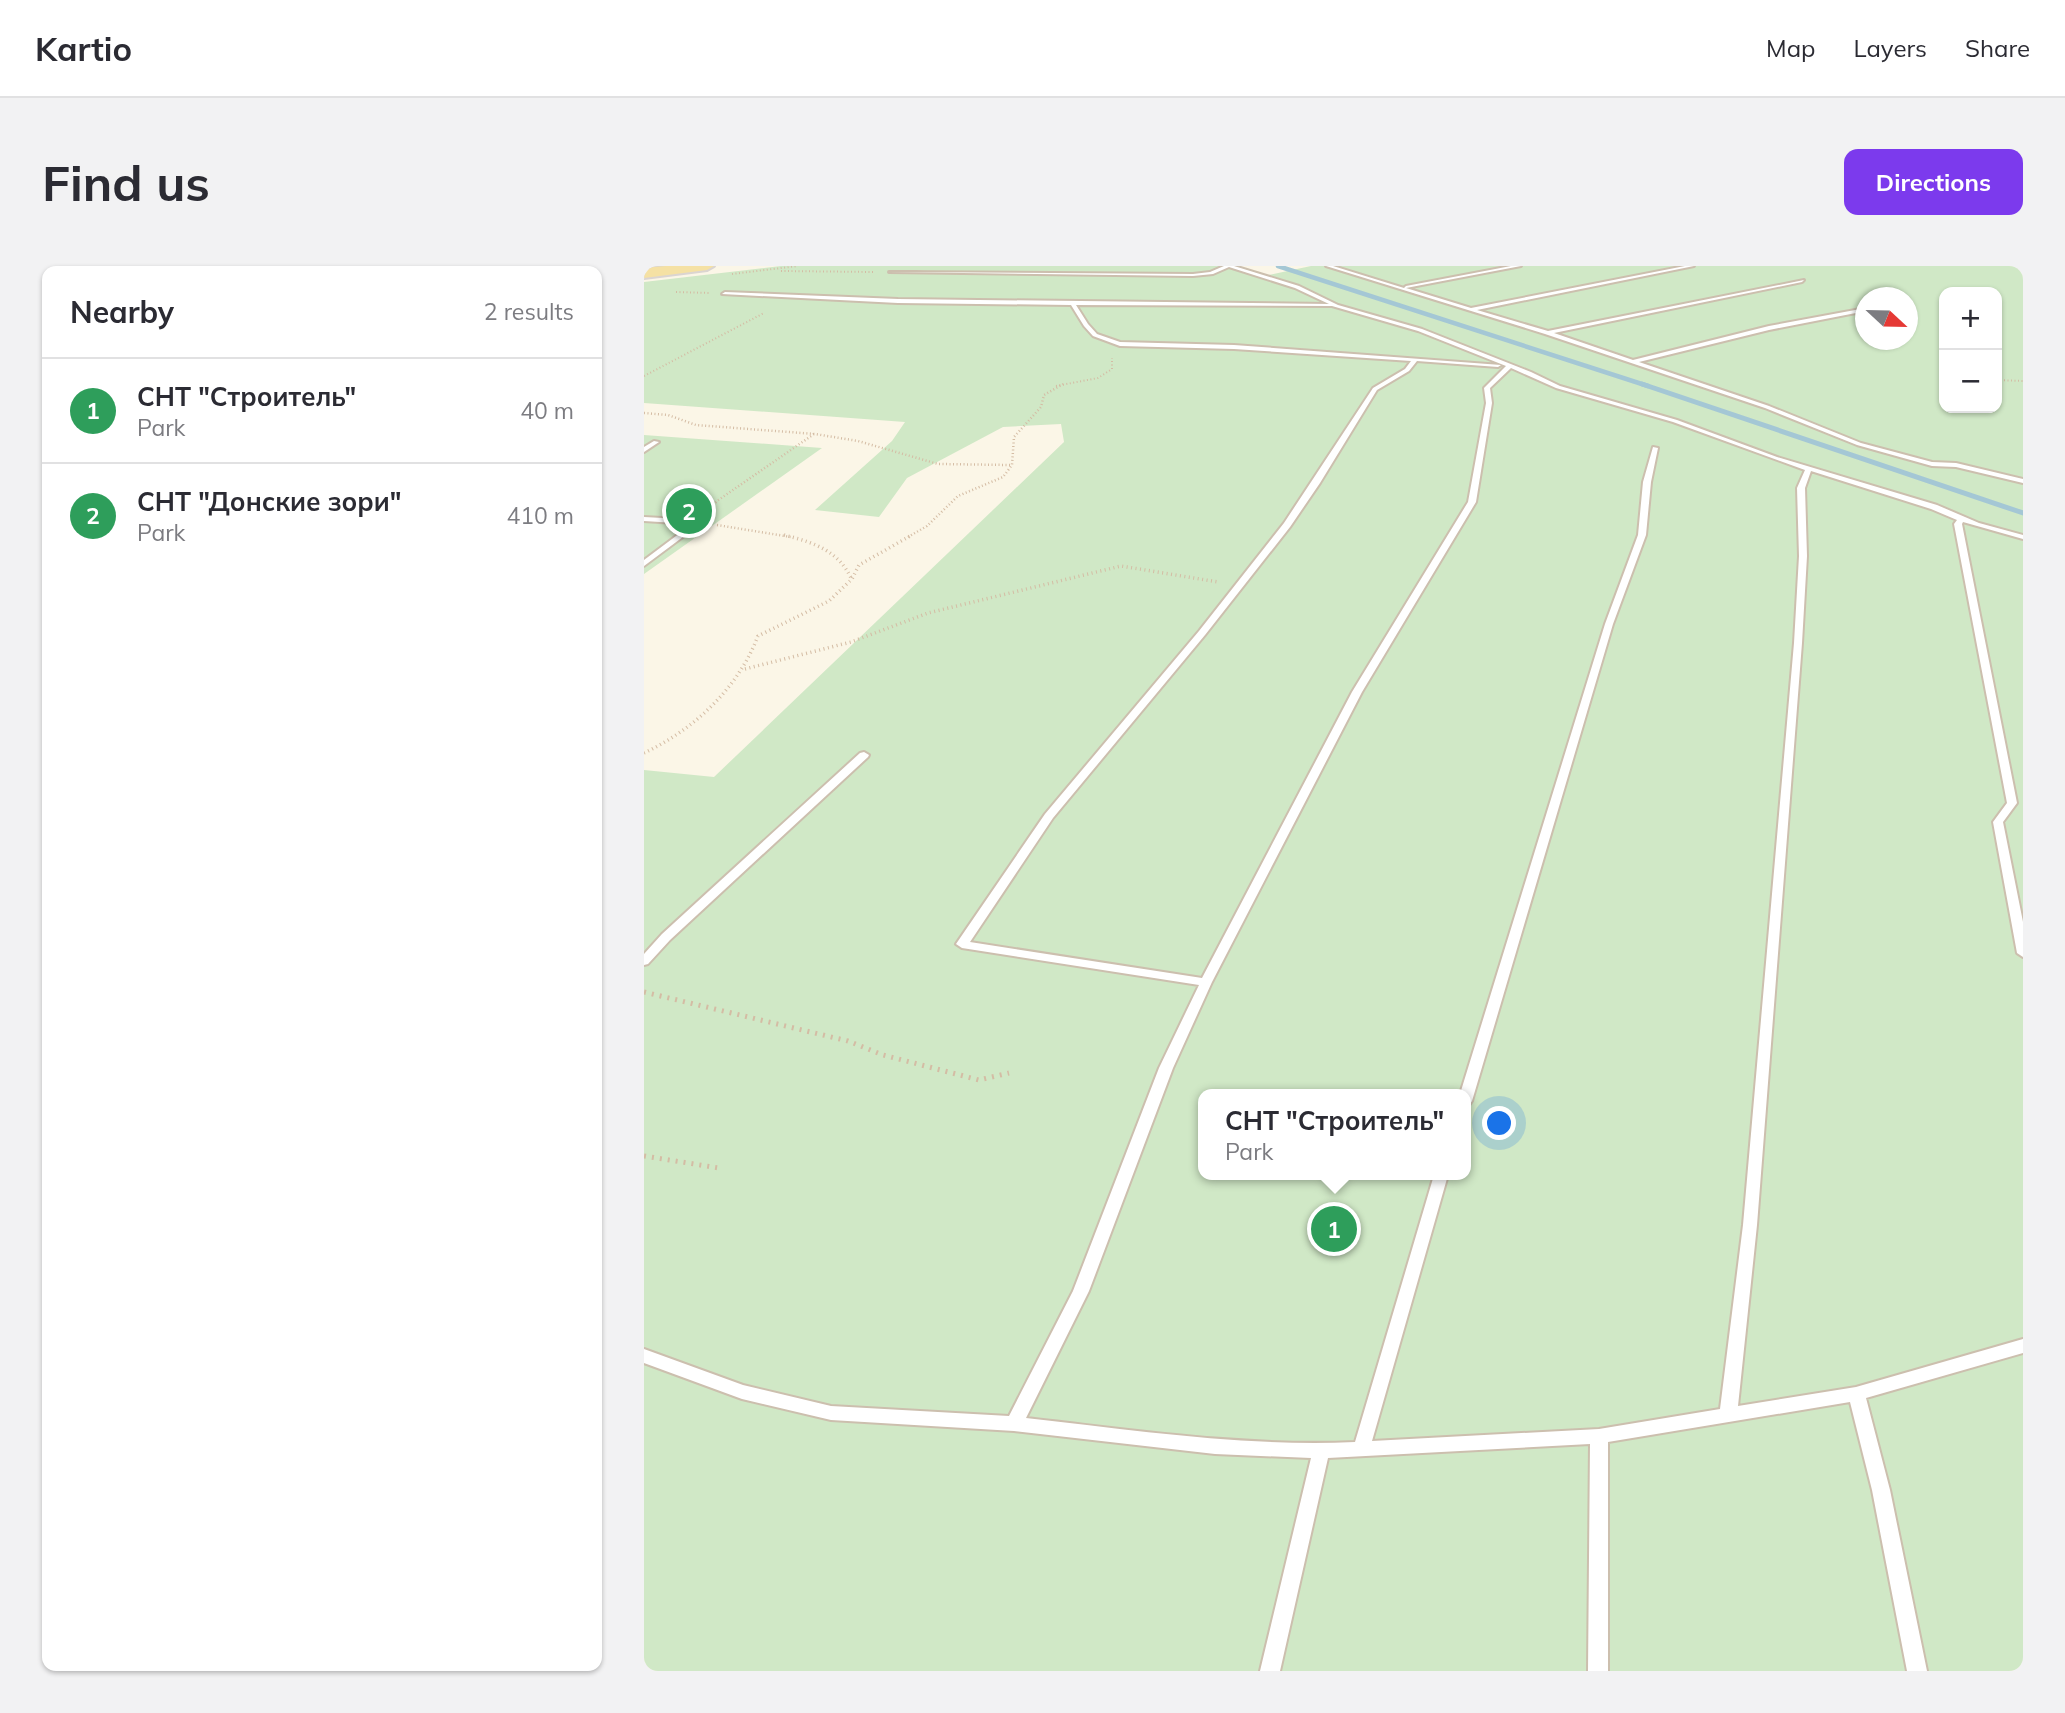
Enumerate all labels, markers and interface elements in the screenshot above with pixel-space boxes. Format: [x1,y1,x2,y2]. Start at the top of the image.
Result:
text: Kartio [35,28,132,69]
text: Map [1766,33,1815,63]
text: Layers [1853,33,1927,63]
text: Share [1965,33,2030,63]
button: Directions [1844,149,2023,215]
text: Find us [42,152,210,213]
north arrow [1855,287,1918,350]
map controls [1939,287,2002,413]
button: + [1939,287,2002,350]
text: Nearby [70,293,174,331]
text: 2 results [484,297,574,326]
button: − [1939,350,2002,413]
text: СНТ "Строитель" [137,380,356,413]
text: 1 [86,396,100,425]
text: 40 m [520,396,574,425]
text: Park [137,413,185,442]
text: СНТ "Донские зори" [137,485,401,518]
pin: 2 [666,485,712,537]
text: 2 [86,501,100,530]
text: 410 m [506,501,574,530]
text: Park [137,518,185,547]
popup [1198,1089,1471,1180]
text: СНТ "Строитель" [1225,1104,1444,1137]
your location [1482,1106,1516,1140]
text: Park [1225,1137,1273,1166]
pin: 1 [1311,1203,1357,1255]

